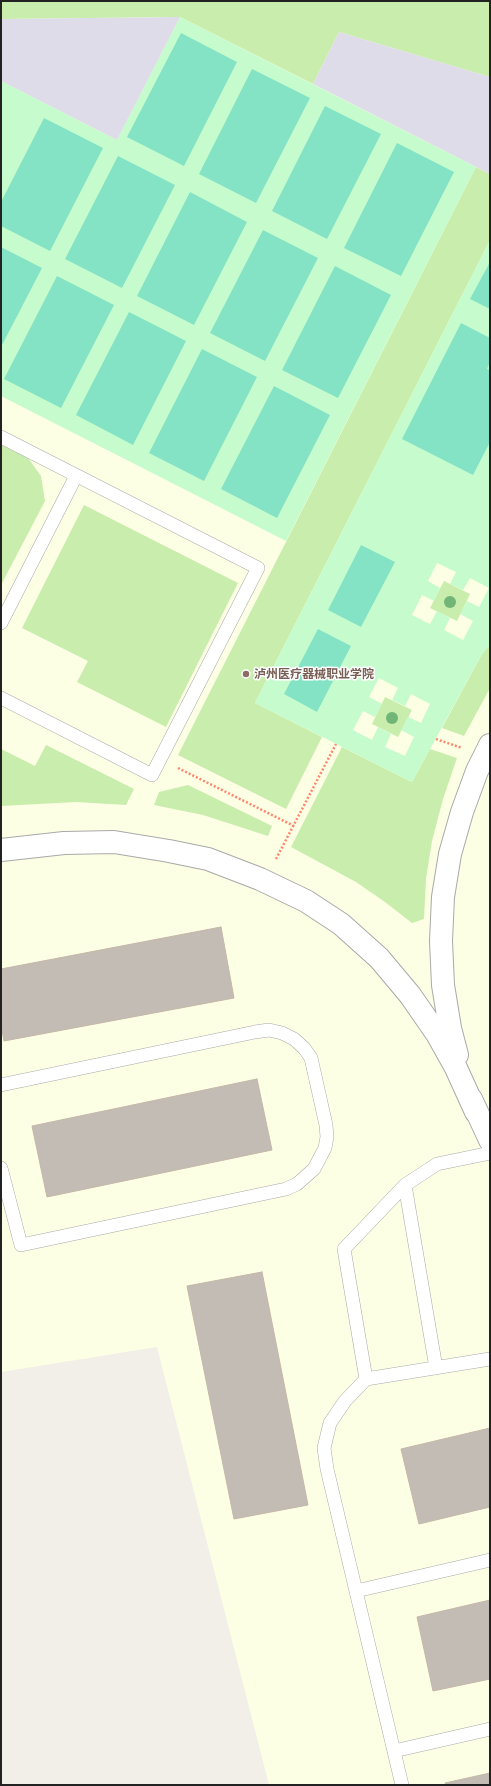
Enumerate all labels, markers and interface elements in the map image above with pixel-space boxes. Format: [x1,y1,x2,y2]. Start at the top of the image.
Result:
place label: 泸州医疗器械职业学院 [254,667,374,681]
marker: 泸州医疗器械职业学院 [241,669,251,679]

